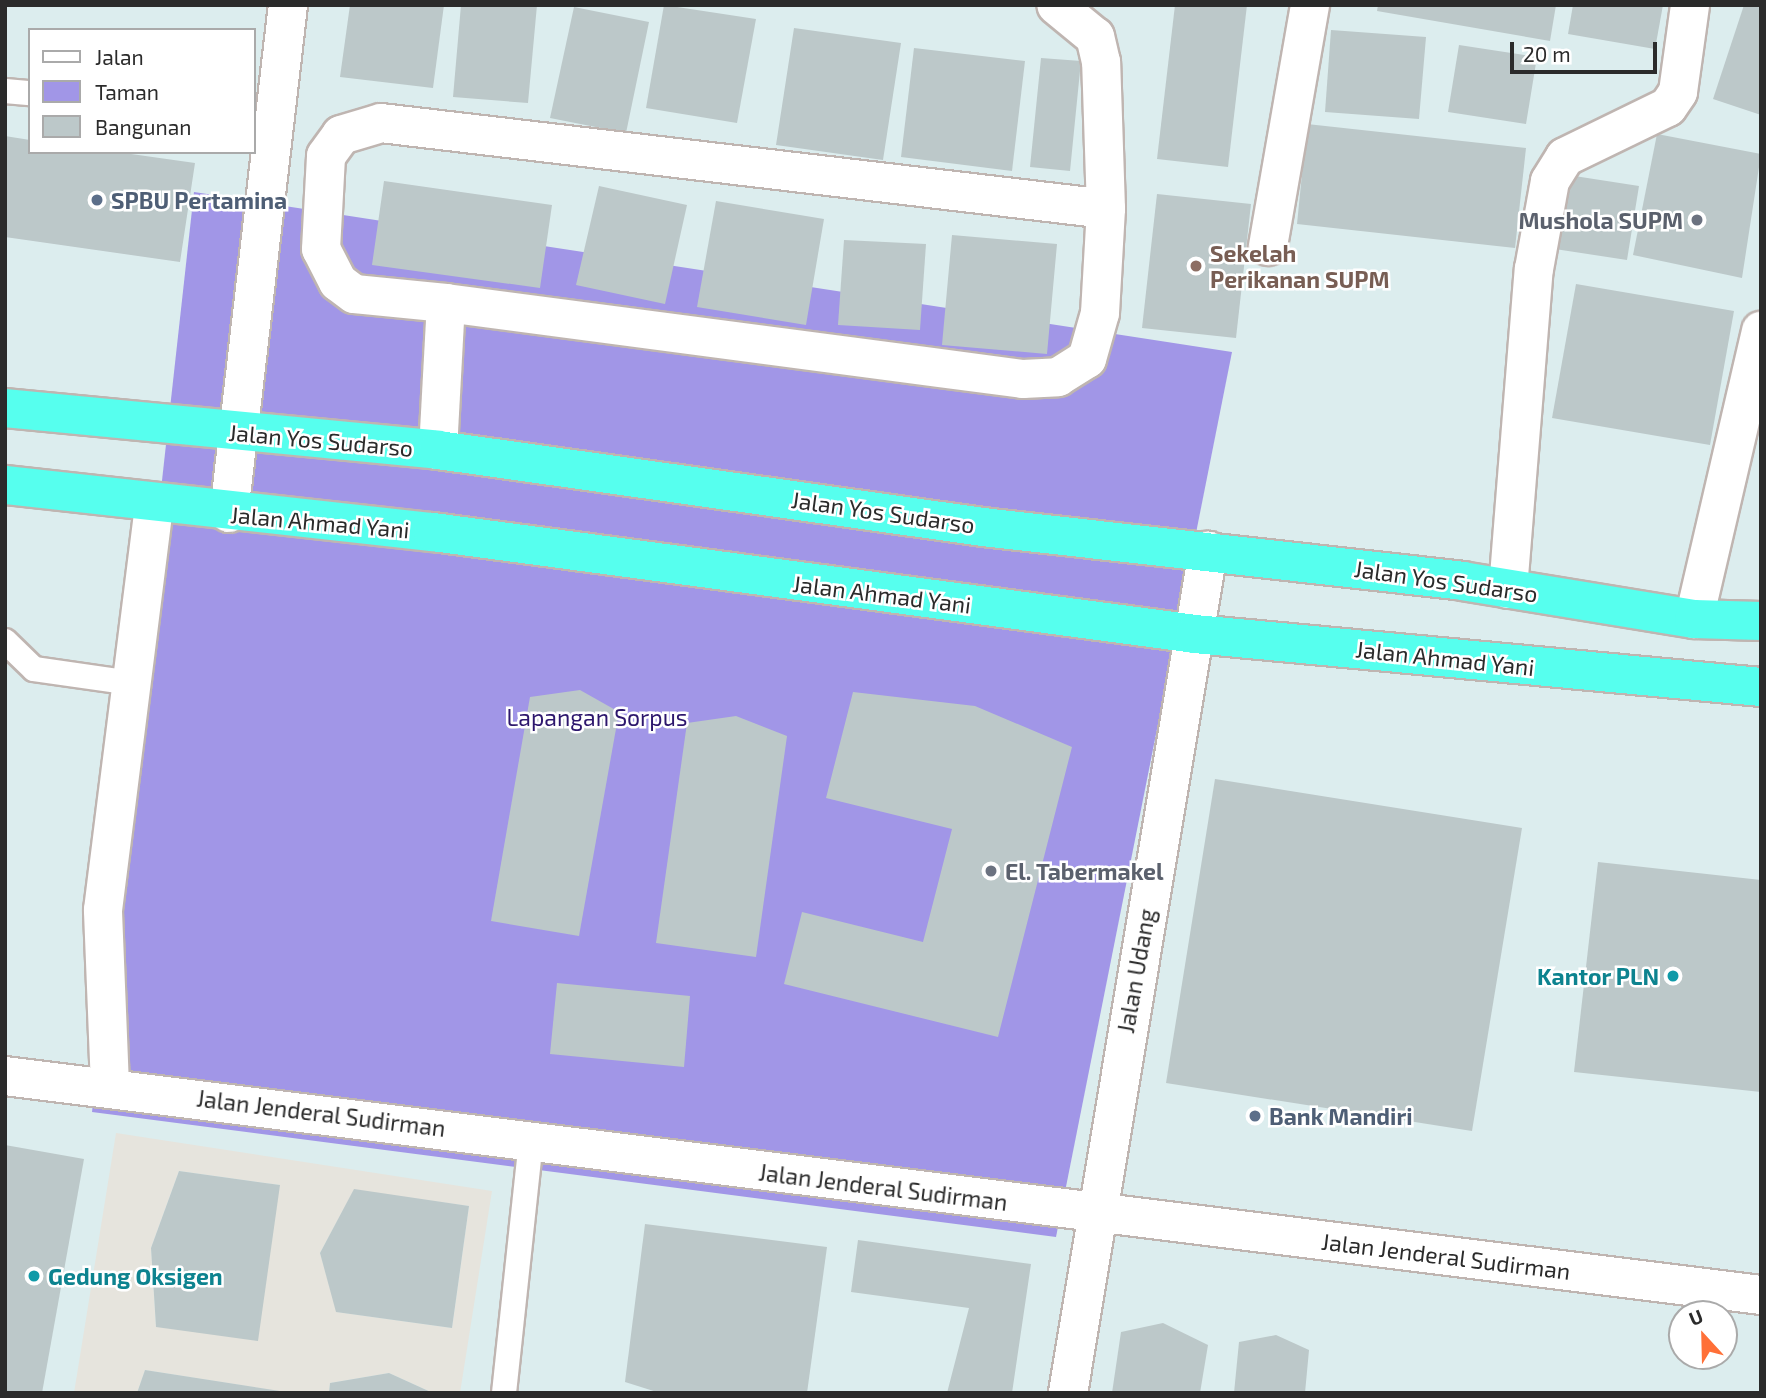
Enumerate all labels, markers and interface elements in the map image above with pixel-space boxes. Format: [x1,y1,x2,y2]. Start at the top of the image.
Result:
legend [28,28,256,154]
scale bar [1514,28,1661,72]
text: 20 m [1523,41,1571,66]
text: Jalan [95,44,144,69]
text: Taman [95,79,159,104]
text: Bangunan [95,114,191,139]
place label: SPBU Pertamina [111,186,287,214]
marker: SPBU Pertamina [89,192,105,208]
place label: Mushola SUPM [1519,206,1683,234]
marker: Mushola SUPM [1689,212,1705,228]
place label: Sekelah Perikanan SUPM [1210,239,1389,293]
marker: Sekelah Perikanan SUPM [1188,258,1204,274]
street label: Jalan Yos Sudarso [227,418,415,462]
street label: Jalan Yos Sudarso [789,485,977,539]
street label: Jalan Ahmad Yani [229,500,411,544]
street label: Jalan Yos Sudarso [1352,554,1540,608]
street label: Jalan Ahmad Yani [791,569,973,619]
street label: Jalan Ahmad Yani [1354,635,1536,681]
park label: Lapangan Sorpus [507,703,687,731]
place label: El. Tabermakel [1005,857,1164,885]
marker: El. Tabermakel [983,863,999,879]
street label: Jalan Udang [1111,907,1161,1035]
place label: Kantor PLN [1537,962,1659,990]
marker: Kantor PLN [1665,968,1681,984]
street label: Jalan Jenderal Sudirman [194,1084,448,1142]
place label: Bank Mandiri [1269,1102,1413,1130]
marker: Bank Mandiri [1247,1108,1263,1124]
street label: Jalan Jenderal Sudirman [756,1158,1010,1216]
street label: Jalan Jenderal Sudirman [1319,1227,1573,1285]
place label: Gedung Oksigen [48,1262,223,1290]
marker: Gedung Oksigen [26,1268,42,1284]
north arrow [1668,1300,1738,1370]
text: U [1685,1304,1706,1330]

